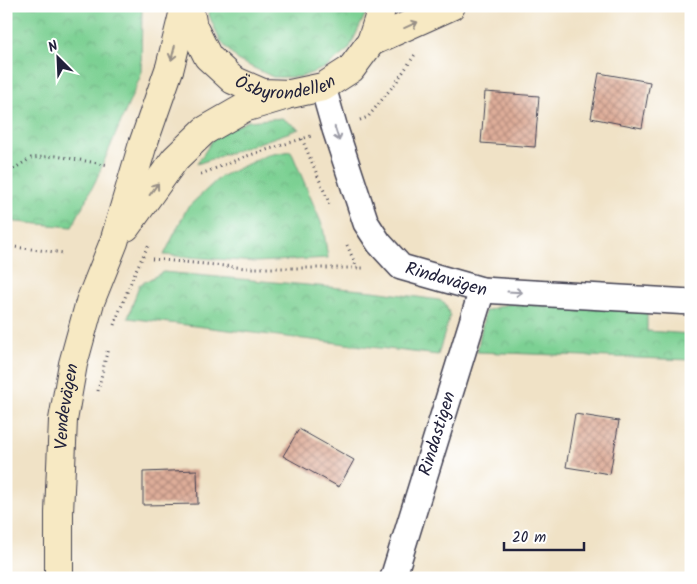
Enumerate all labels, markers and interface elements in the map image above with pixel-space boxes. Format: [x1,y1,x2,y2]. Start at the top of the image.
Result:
one-way arrow [403,19,418,29]
north arrow [32,32,82,82]
text: N [45,35,62,59]
one-way arrow [168,45,178,61]
street label: Ösbyrondellen [230,67,342,109]
one-way arrow [332,126,342,142]
one-way arrow [148,182,159,196]
street label: Rindavägen [402,254,488,305]
one-way arrow [507,287,523,296]
street label: Vendevägen [47,361,87,450]
street label: Rindastigen [411,388,464,480]
scale bar [504,519,584,551]
text: 20 m [512,526,546,550]

